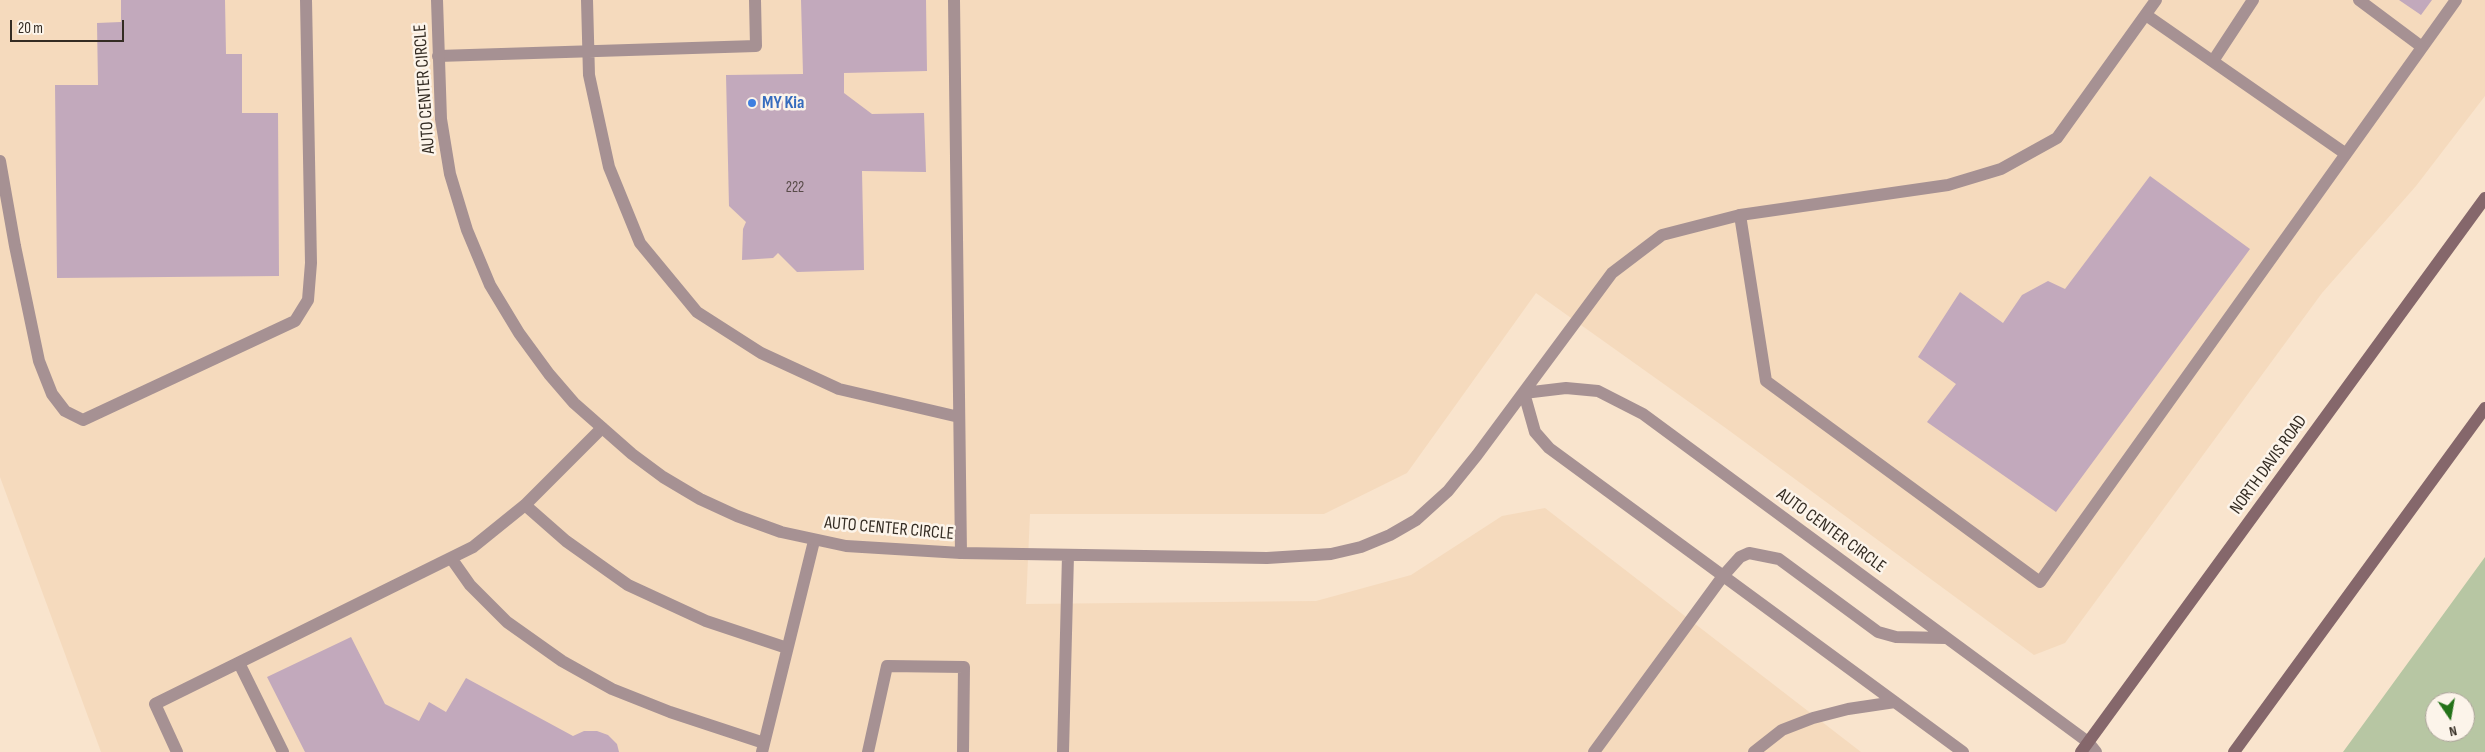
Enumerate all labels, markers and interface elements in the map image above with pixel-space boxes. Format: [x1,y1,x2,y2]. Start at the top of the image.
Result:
scale bar [12,10,126,42]
text: 20 m [18,19,43,38]
street label: AUTO CENTER CIRCLE [410,23,440,155]
place label: MY Kia [762,92,804,114]
marker: MY Kia [746,97,758,109]
house number: 222 [786,179,804,197]
street label: NORTH DAVIS ROAD [2226,411,2312,519]
street label: AUTO CENTER CIRCLE [1772,484,1890,578]
street label: AUTO CENTER CIRCLE [823,513,955,545]
north arrow [2425,692,2475,742]
text: N [2448,722,2458,740]

